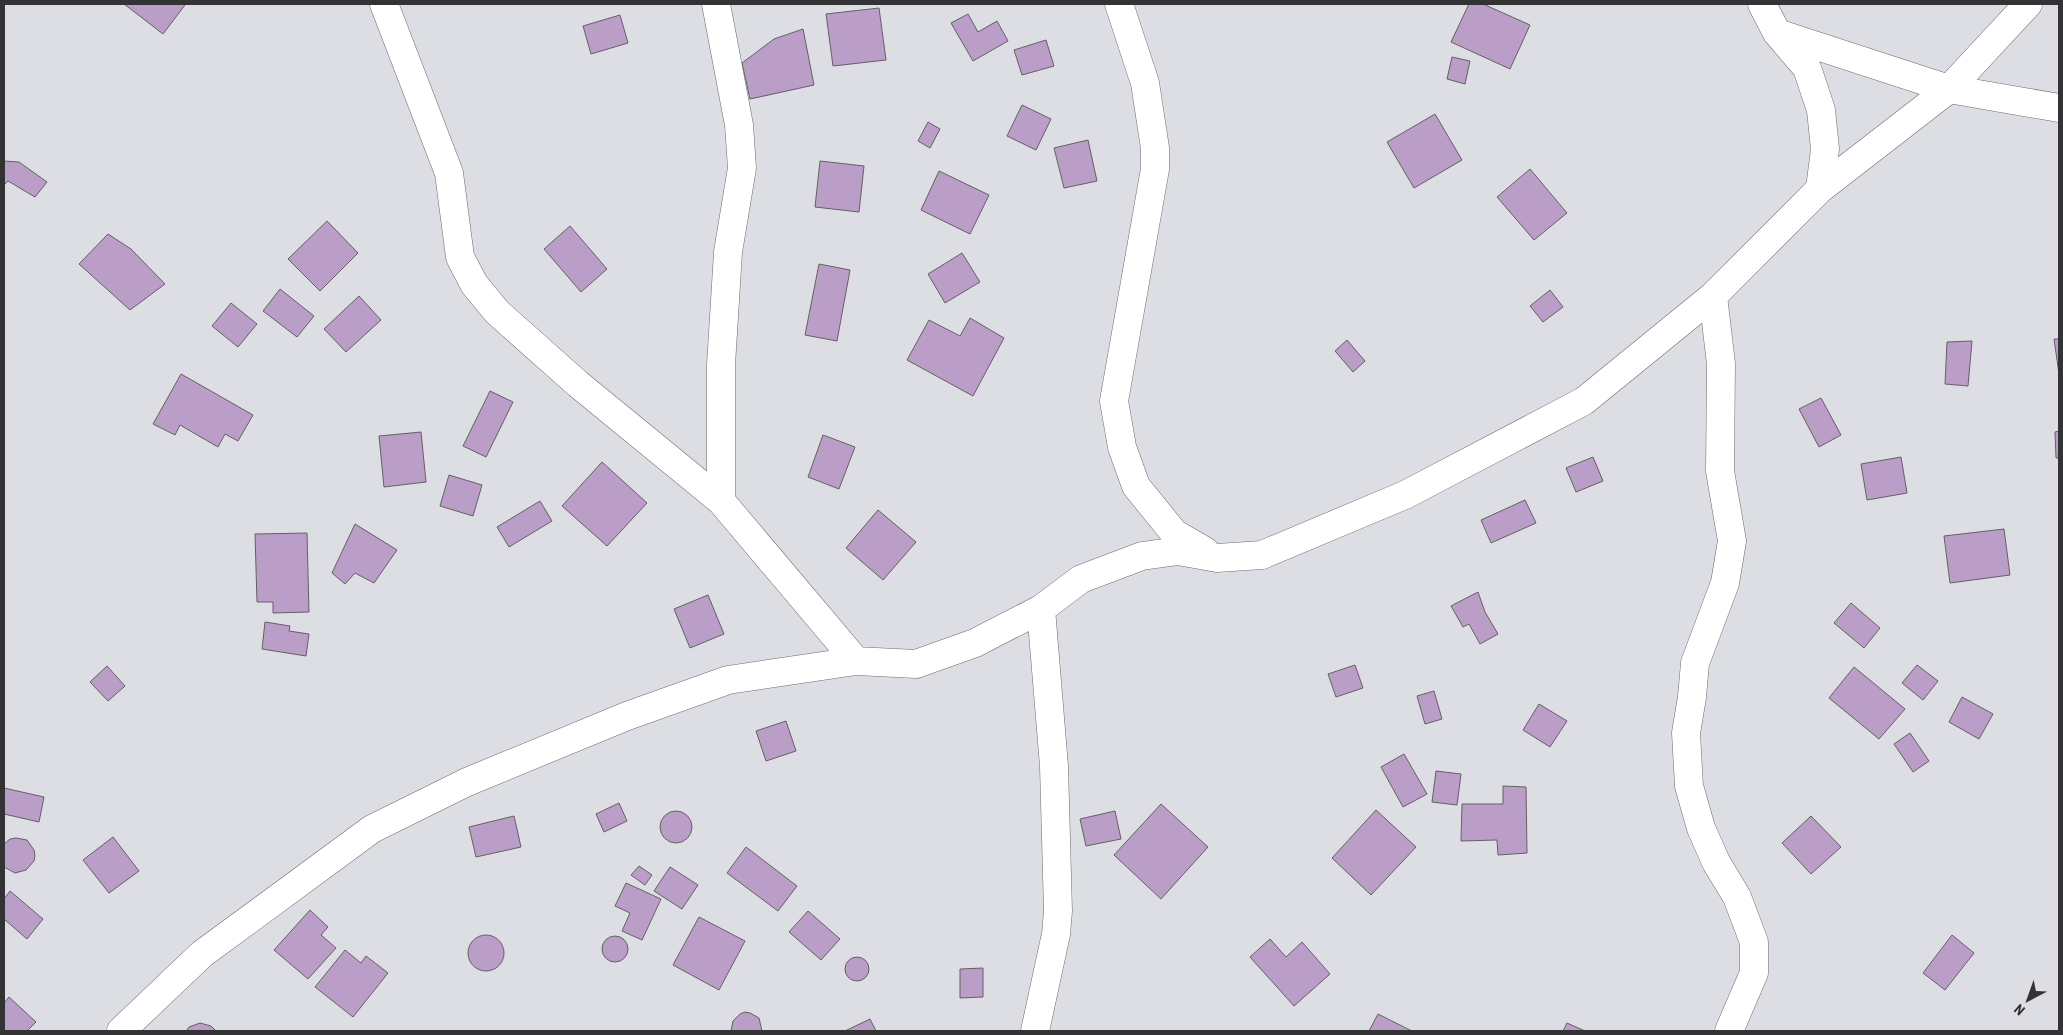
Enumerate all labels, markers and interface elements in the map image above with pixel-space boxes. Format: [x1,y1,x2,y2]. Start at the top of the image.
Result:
north arrow [2003,975,2053,1025]
text: N [2011,1001,2028,1019]

